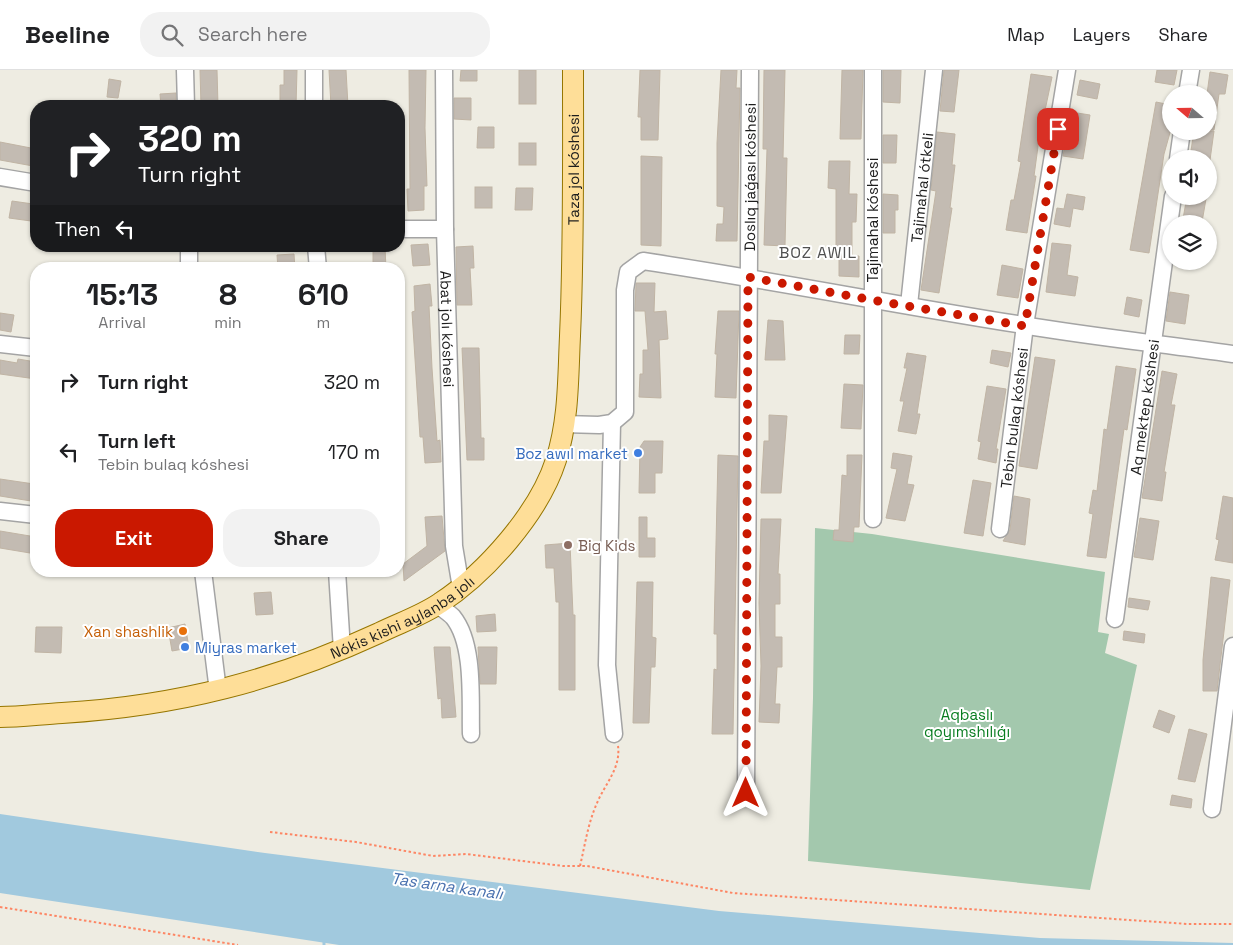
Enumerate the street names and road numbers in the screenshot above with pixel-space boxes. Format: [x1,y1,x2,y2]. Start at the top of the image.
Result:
street label: Doslıq jaǵası kóshesi [739,103,759,251]
street label: Taza jol kóshesi [563,114,583,225]
street label: Tajimahal ótkeli [906,132,937,244]
street label: Tajimahal kóshesi [863,158,882,282]
street label: Abat jolı kóshesi [437,270,459,388]
street label: Aq mektep kóshesi [1125,338,1163,476]
street label: Tebin bulaq kóshesi [996,346,1032,489]
street label: Nókis kishi aylanba jolı [327,571,478,663]

